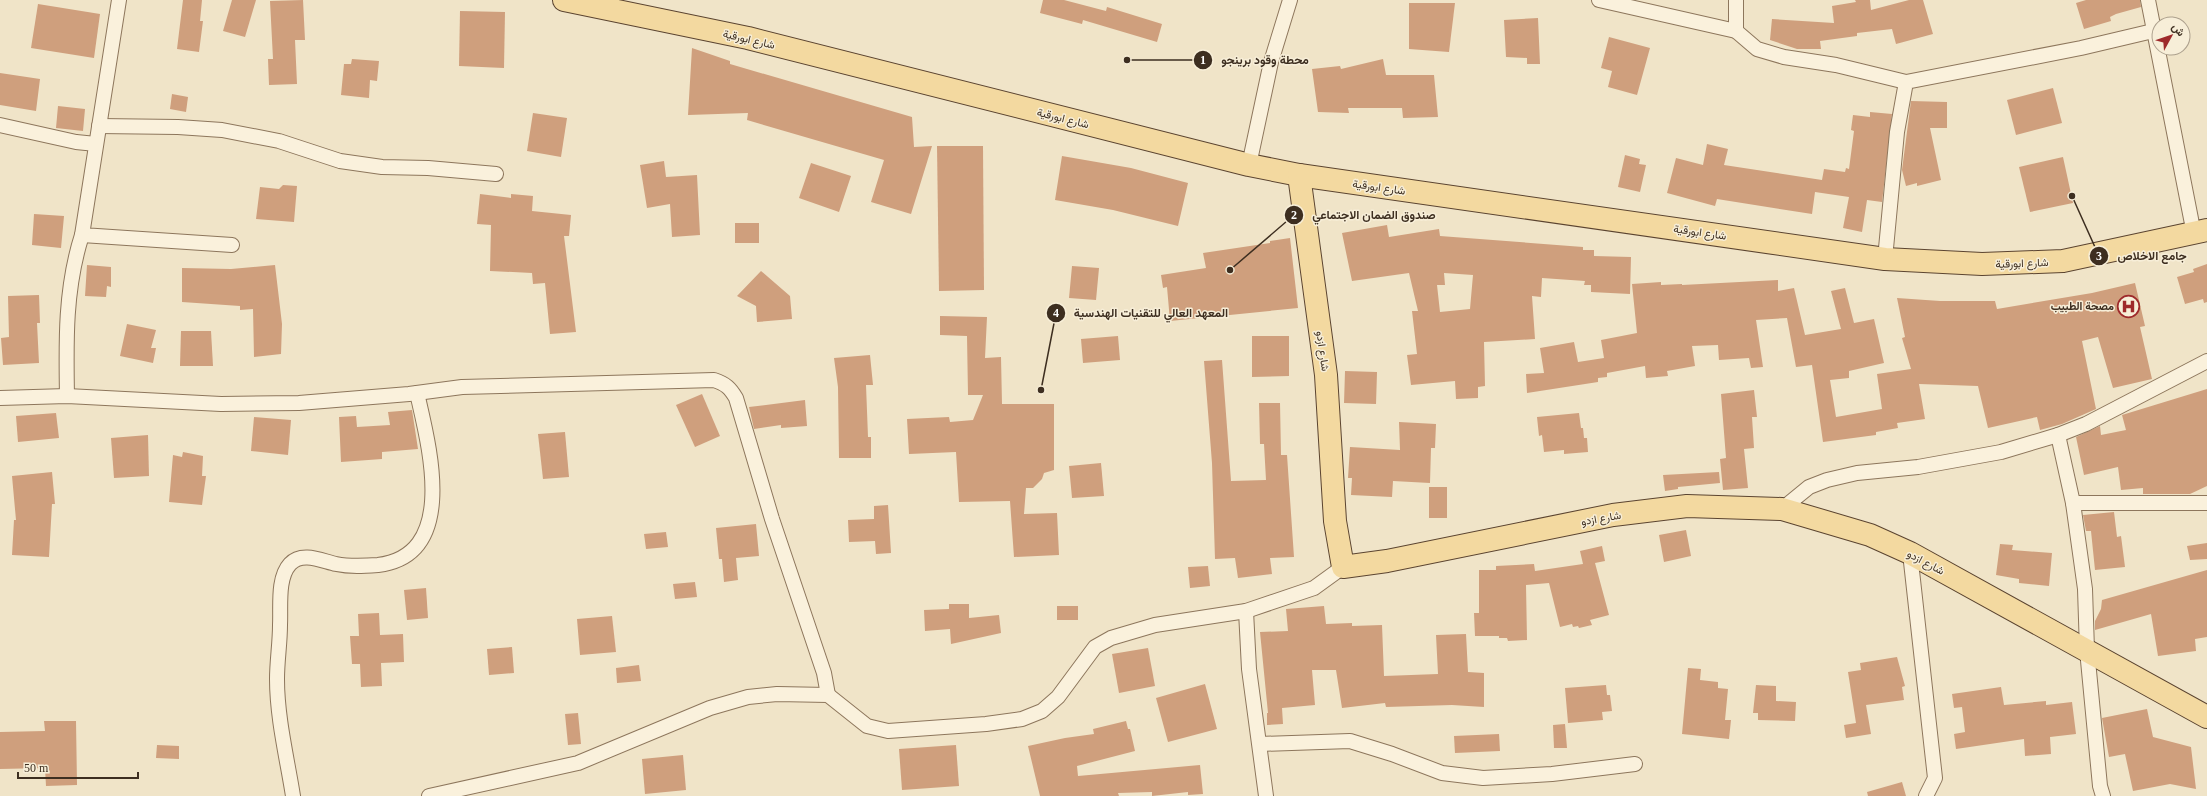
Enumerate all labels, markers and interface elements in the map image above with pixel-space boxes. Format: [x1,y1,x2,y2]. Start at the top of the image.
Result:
north arrow [2151,16,2191,56]
text: ش [2169,21,2188,39]
street label: شارع ابورقية [721,27,777,53]
callout: محطة وقود برينجو [1193,48,1317,72]
text: 1 [1200,53,1206,67]
text: محطة وقود برينجو [1221,53,1309,68]
street label: شارع ابورقية [1035,106,1091,132]
street label: شارع ابورقية [1351,177,1407,199]
callout: صندوق الضمان الاجتماعي [1284,203,1444,227]
text: 2 [1291,208,1297,222]
text: صندوق الضمان الاجتماعي [1312,208,1436,225]
street label: شارع ابورقية [1672,222,1728,244]
callout: جامع الاخلاص [2089,244,2194,268]
text: 3 [2096,249,2102,263]
text: جامع الاخلاص [2117,249,2187,264]
street label: شارع ابورقية [1995,256,2049,272]
hospital icon: مصحة الطبيب [2116,293,2142,319]
place label: مصحة الطبيب [2051,300,2114,313]
callout: المعهد العالي للتقنيات الهندسية [1046,301,1236,325]
text: 4 [1053,306,1059,320]
text: المعهد العالي للتقنيات الهندسية [1074,306,1228,323]
street label: شارع ازدو [1312,330,1332,372]
street label: شارع ازدو [1580,509,1623,529]
street label: شارع ازدو [1904,547,1947,579]
scale bar [18,754,138,780]
text: 50 m [24,761,49,775]

